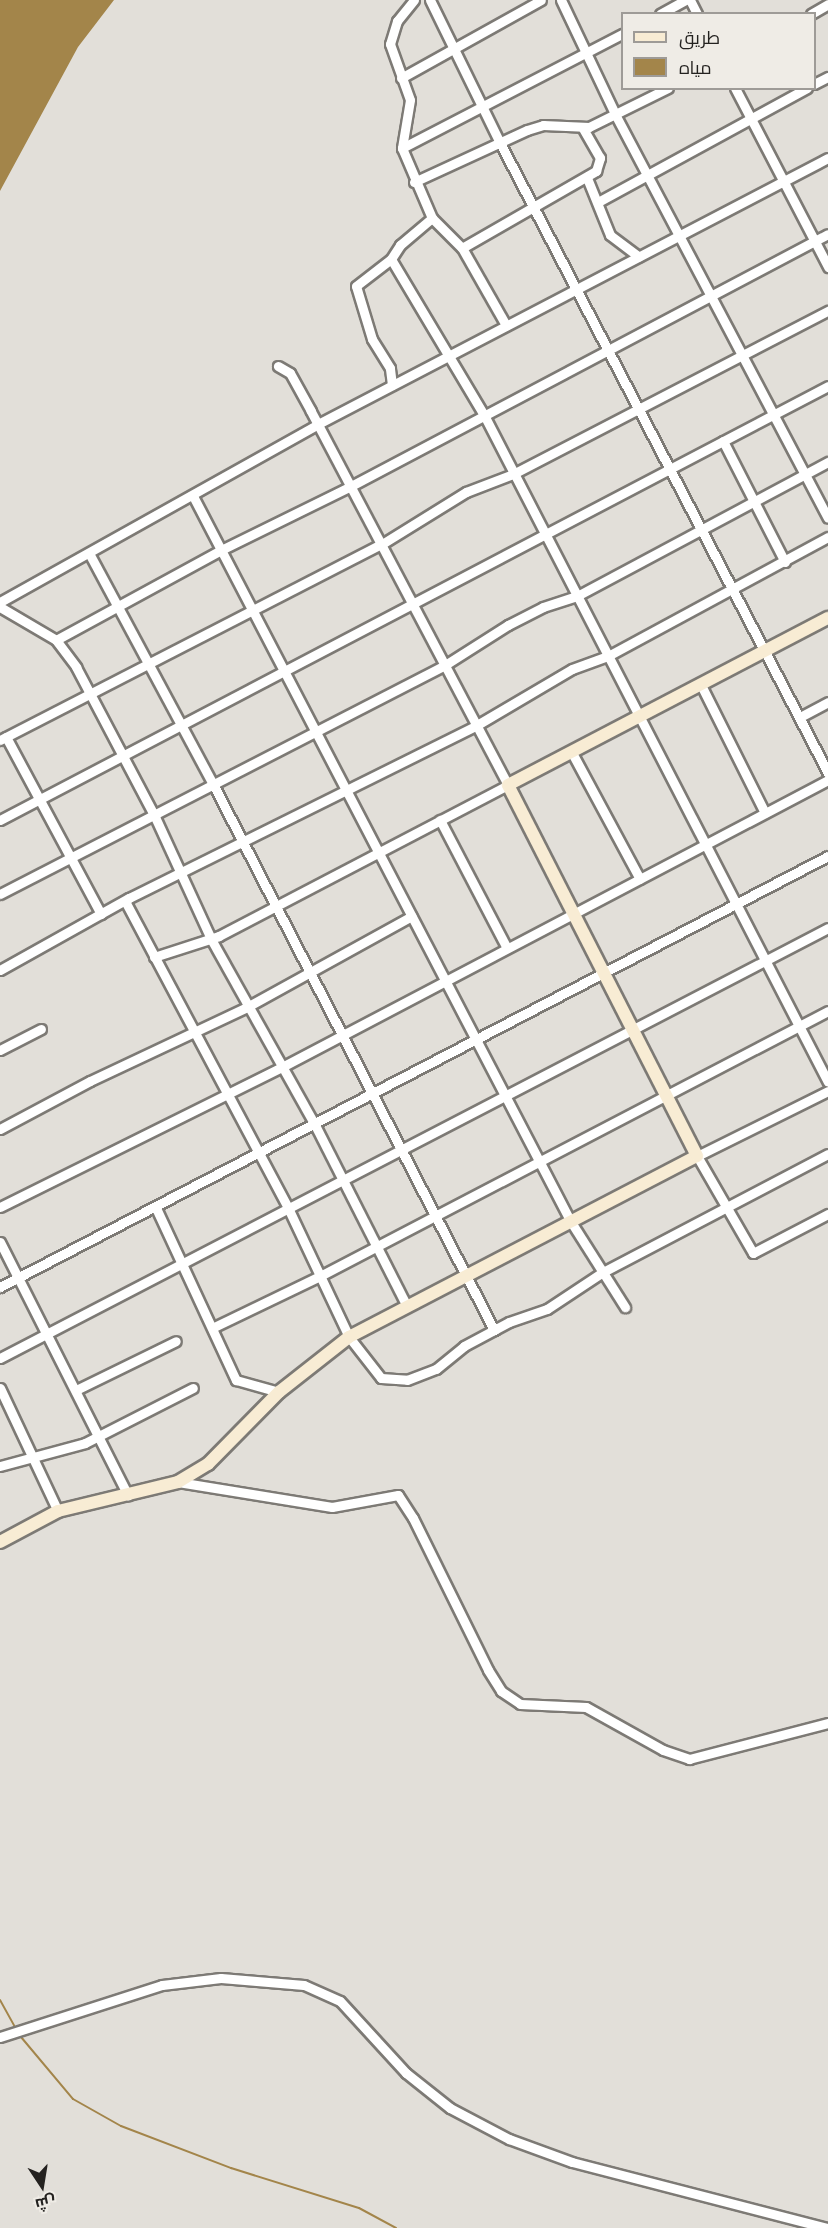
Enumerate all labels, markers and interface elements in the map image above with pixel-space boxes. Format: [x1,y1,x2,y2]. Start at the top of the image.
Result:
legend [621,12,816,90]
text: طريق [679,25,720,49]
text: مياه [679,55,712,79]
north arrow [12,2156,72,2216]
text: ش [33,2191,58,2217]

